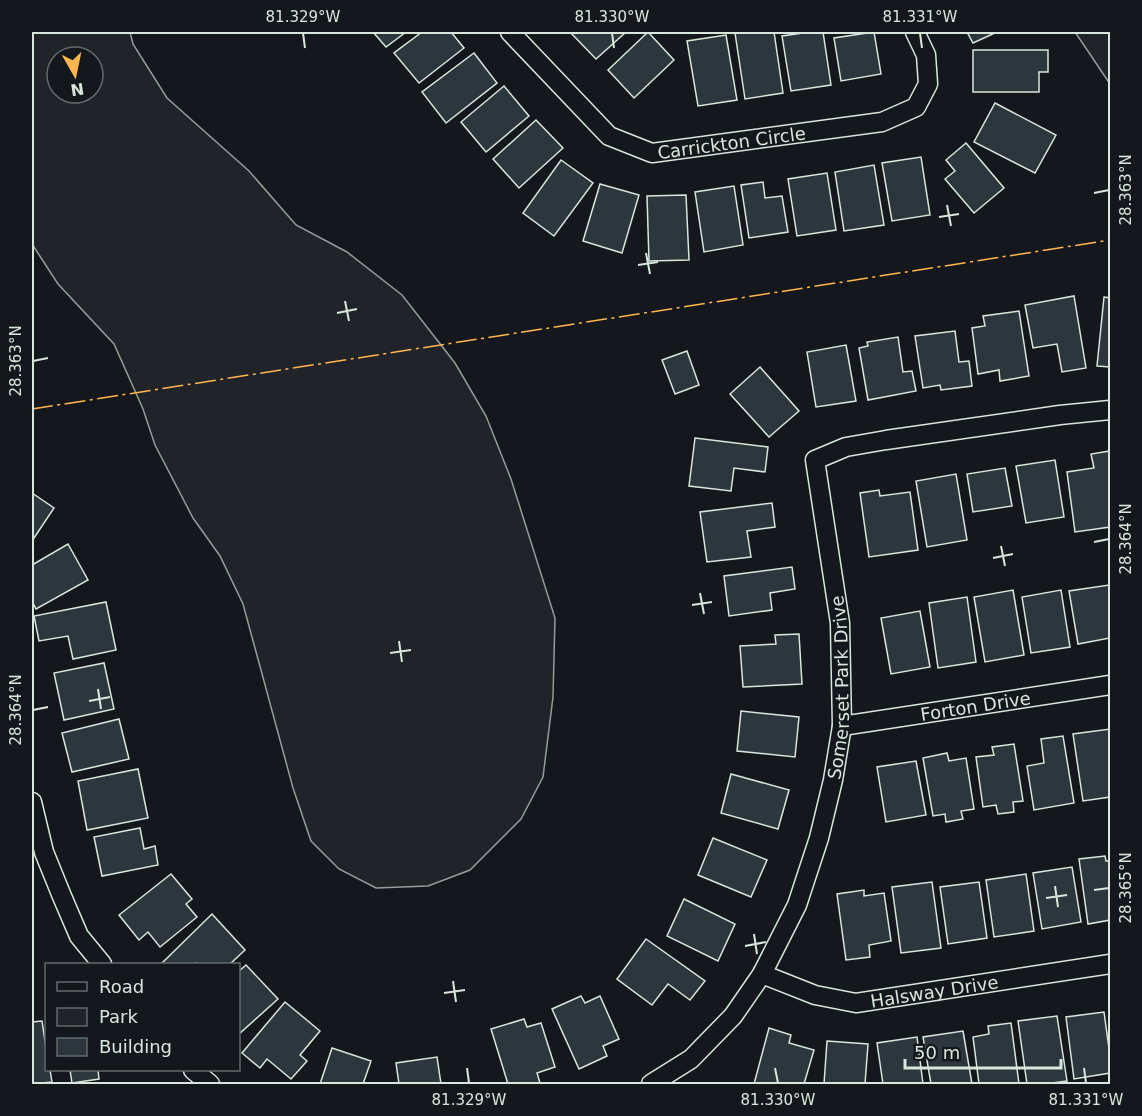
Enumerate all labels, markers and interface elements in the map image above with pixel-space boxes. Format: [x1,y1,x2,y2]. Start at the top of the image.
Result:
text: 81.329°W [266,8,341,26]
text: 81.330°W [575,8,650,26]
text: 81.331°W [883,8,958,26]
north arrow [45,45,105,105]
text: N [69,79,85,100]
street label: Carrickton Circle [656,122,807,163]
text: 28.363°N [1117,154,1135,226]
text: 28.363°N [7,325,25,397]
text: 28.364°N [1117,503,1135,575]
street label: Somerset Park Drive [823,594,853,781]
text: 28.364°N [7,674,25,746]
street label: Forton Drive [919,687,1032,724]
text: 28.365°N [1117,852,1135,924]
legend [45,963,240,1071]
street label: Halsway Drive [869,971,1000,1011]
text: Road [99,976,144,997]
text: Park [99,1006,138,1027]
scale bar [905,1032,1061,1070]
text: Building [99,1036,172,1057]
text: 50 m [914,1042,960,1063]
text: 81.329°W [432,1091,507,1109]
text: 81.330°W [741,1091,816,1109]
text: 81.331°W [1049,1091,1124,1109]

